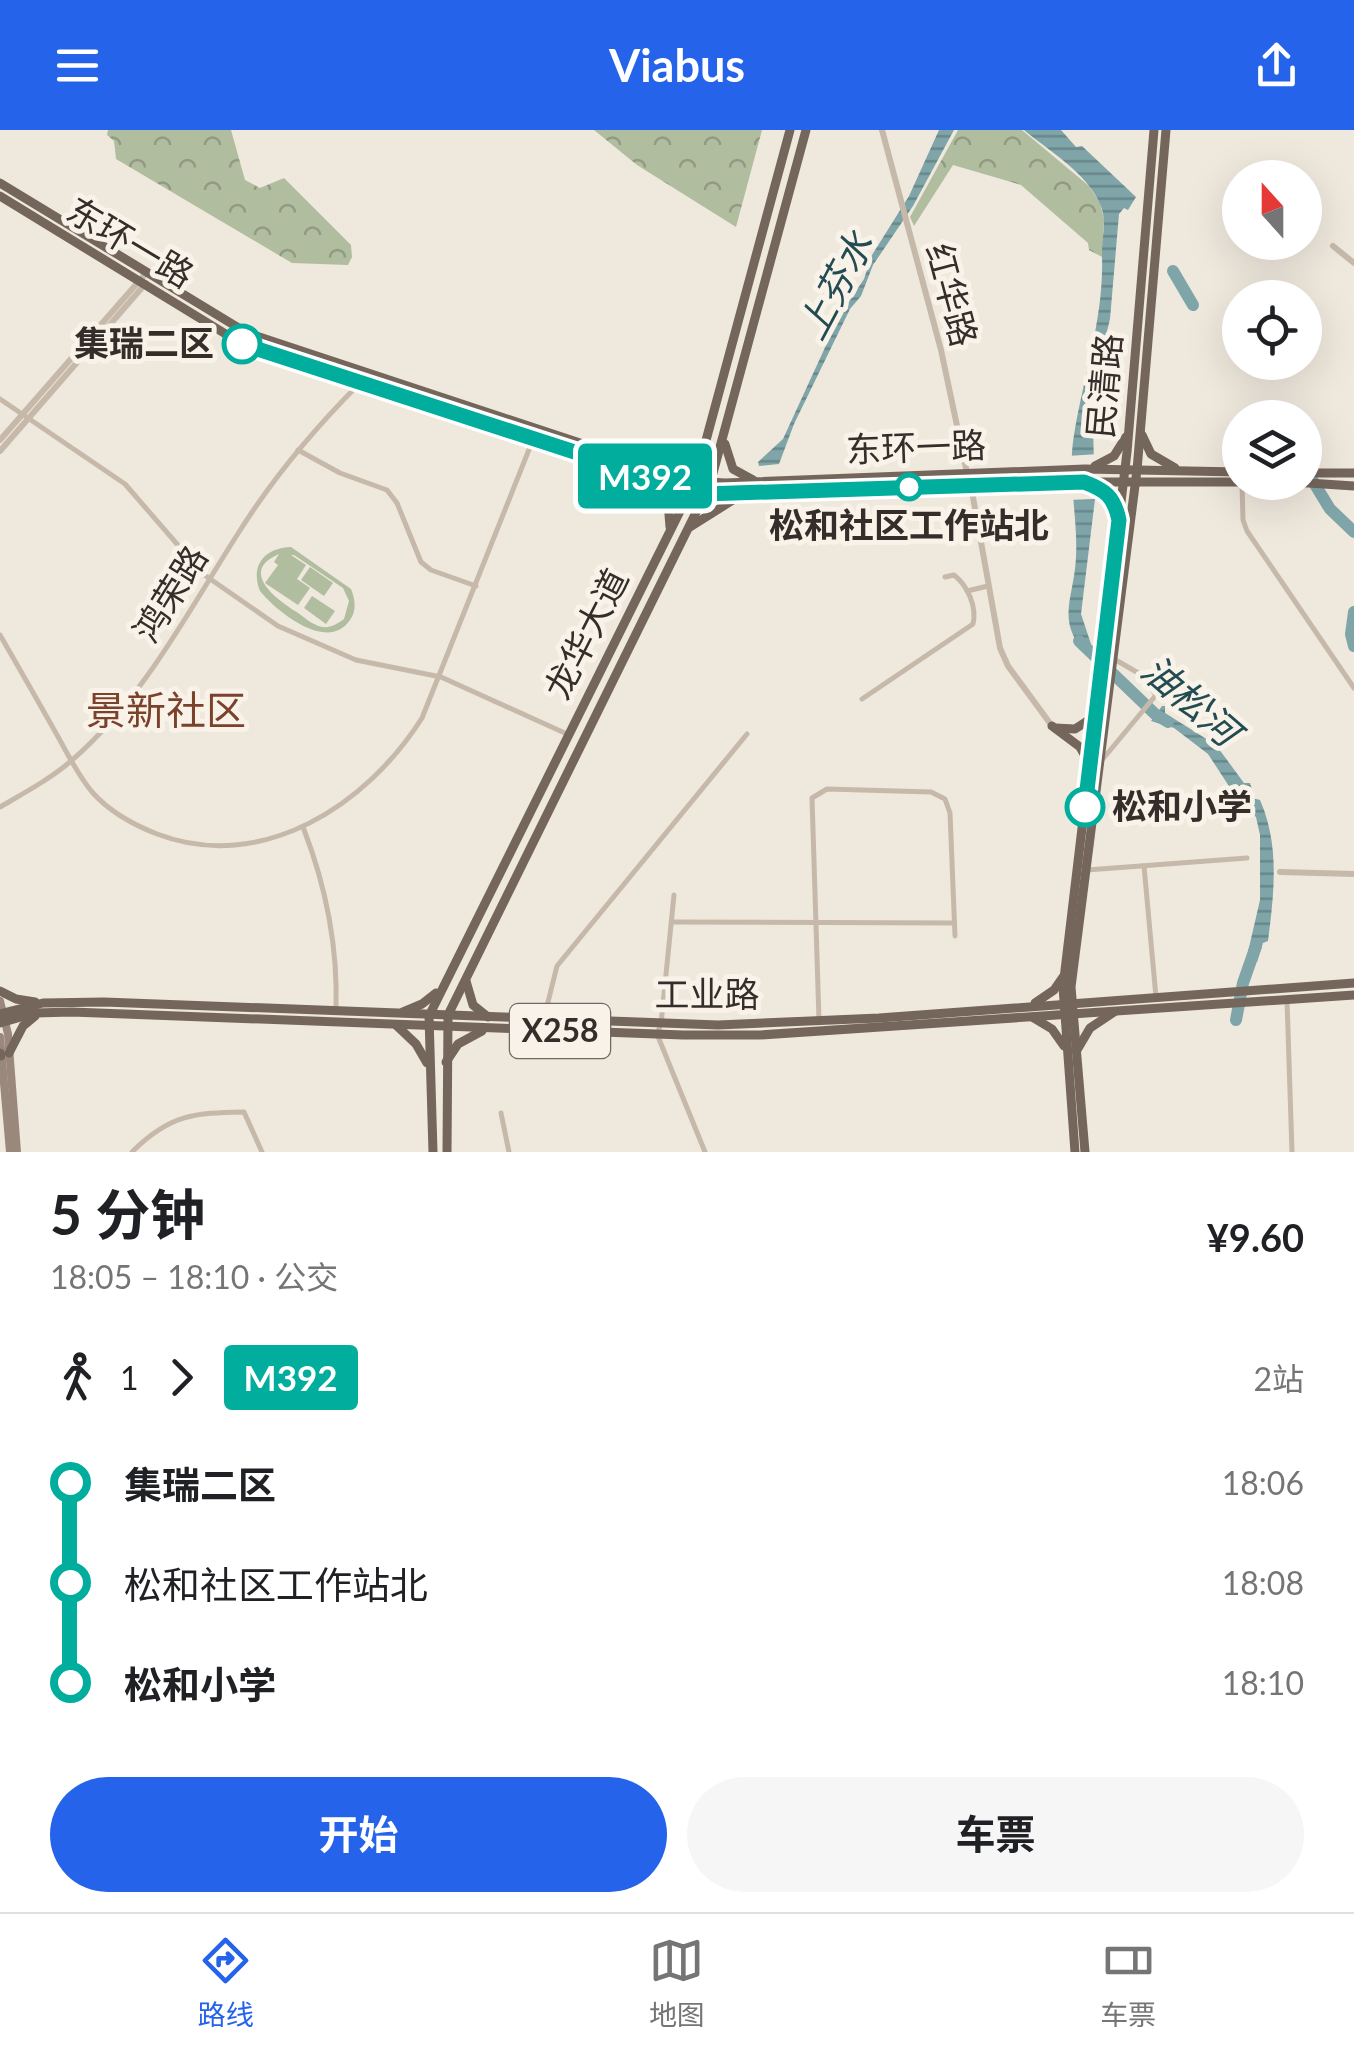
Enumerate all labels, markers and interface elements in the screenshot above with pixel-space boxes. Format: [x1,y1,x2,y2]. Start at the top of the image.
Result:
icon: menu [50,38,105,93]
text: Viabus [609,38,745,92]
icon: share [1249,38,1304,93]
north arrow [1222,160,1322,260]
map controls [1222,160,1322,500]
street label: 东环一路 [60,187,202,295]
water label: 上芬水 [787,222,882,346]
street label: 红华路 [919,238,987,351]
button: locate [1222,280,1322,380]
place label: 集瑞二区 [74,321,214,363]
marker: 集瑞二区 [223,325,261,363]
street label: 民清路 [1078,332,1129,440]
button: layers [1222,400,1322,500]
street label: 东环一路 [845,423,987,469]
line badge: M392 [575,444,715,508]
text: M392 [598,455,692,497]
marker: 松和社区工作站北 [896,474,922,500]
place label: 松和社区工作站北 [769,503,1049,545]
street label: 鸿荣路 [124,537,215,649]
street label: 龙华大道 [535,561,636,705]
water label: 油松河 [1133,645,1255,759]
district label: 景新社区 [86,686,246,734]
place label: 松和小学 [1112,784,1252,826]
marker: 松和小学 [1066,788,1104,826]
street label: 工业路 [654,972,760,1014]
road number: X258 [510,1004,610,1058]
text: 5 分钟 [50,1181,205,1247]
text: ¥9.60 [1207,1214,1304,1260]
text: 18:05 – 18:10 · 公交 [50,1257,338,1296]
icon: walk [50,1350,105,1405]
icon: forward [154,1350,209,1405]
text: M392 [244,1356,338,1398]
text: 1 [120,1358,139,1397]
text: 2站 [1253,1359,1304,1398]
text: 集瑞二区 [124,1461,276,1507]
text: 18:06 [1222,1463,1304,1502]
text: 松和社区工作站北 [124,1561,428,1607]
text: 18:08 [1222,1563,1304,1602]
text: 松和小学 [124,1661,276,1707]
text: 18:10 [1222,1663,1304,1702]
button: 开始 [50,1777,667,1892]
button: 车票 [687,1777,1304,1892]
tab: 路线 [198,1933,254,2033]
tab: 地图 [649,1933,705,2033]
tab: 车票 [1100,1933,1156,2033]

